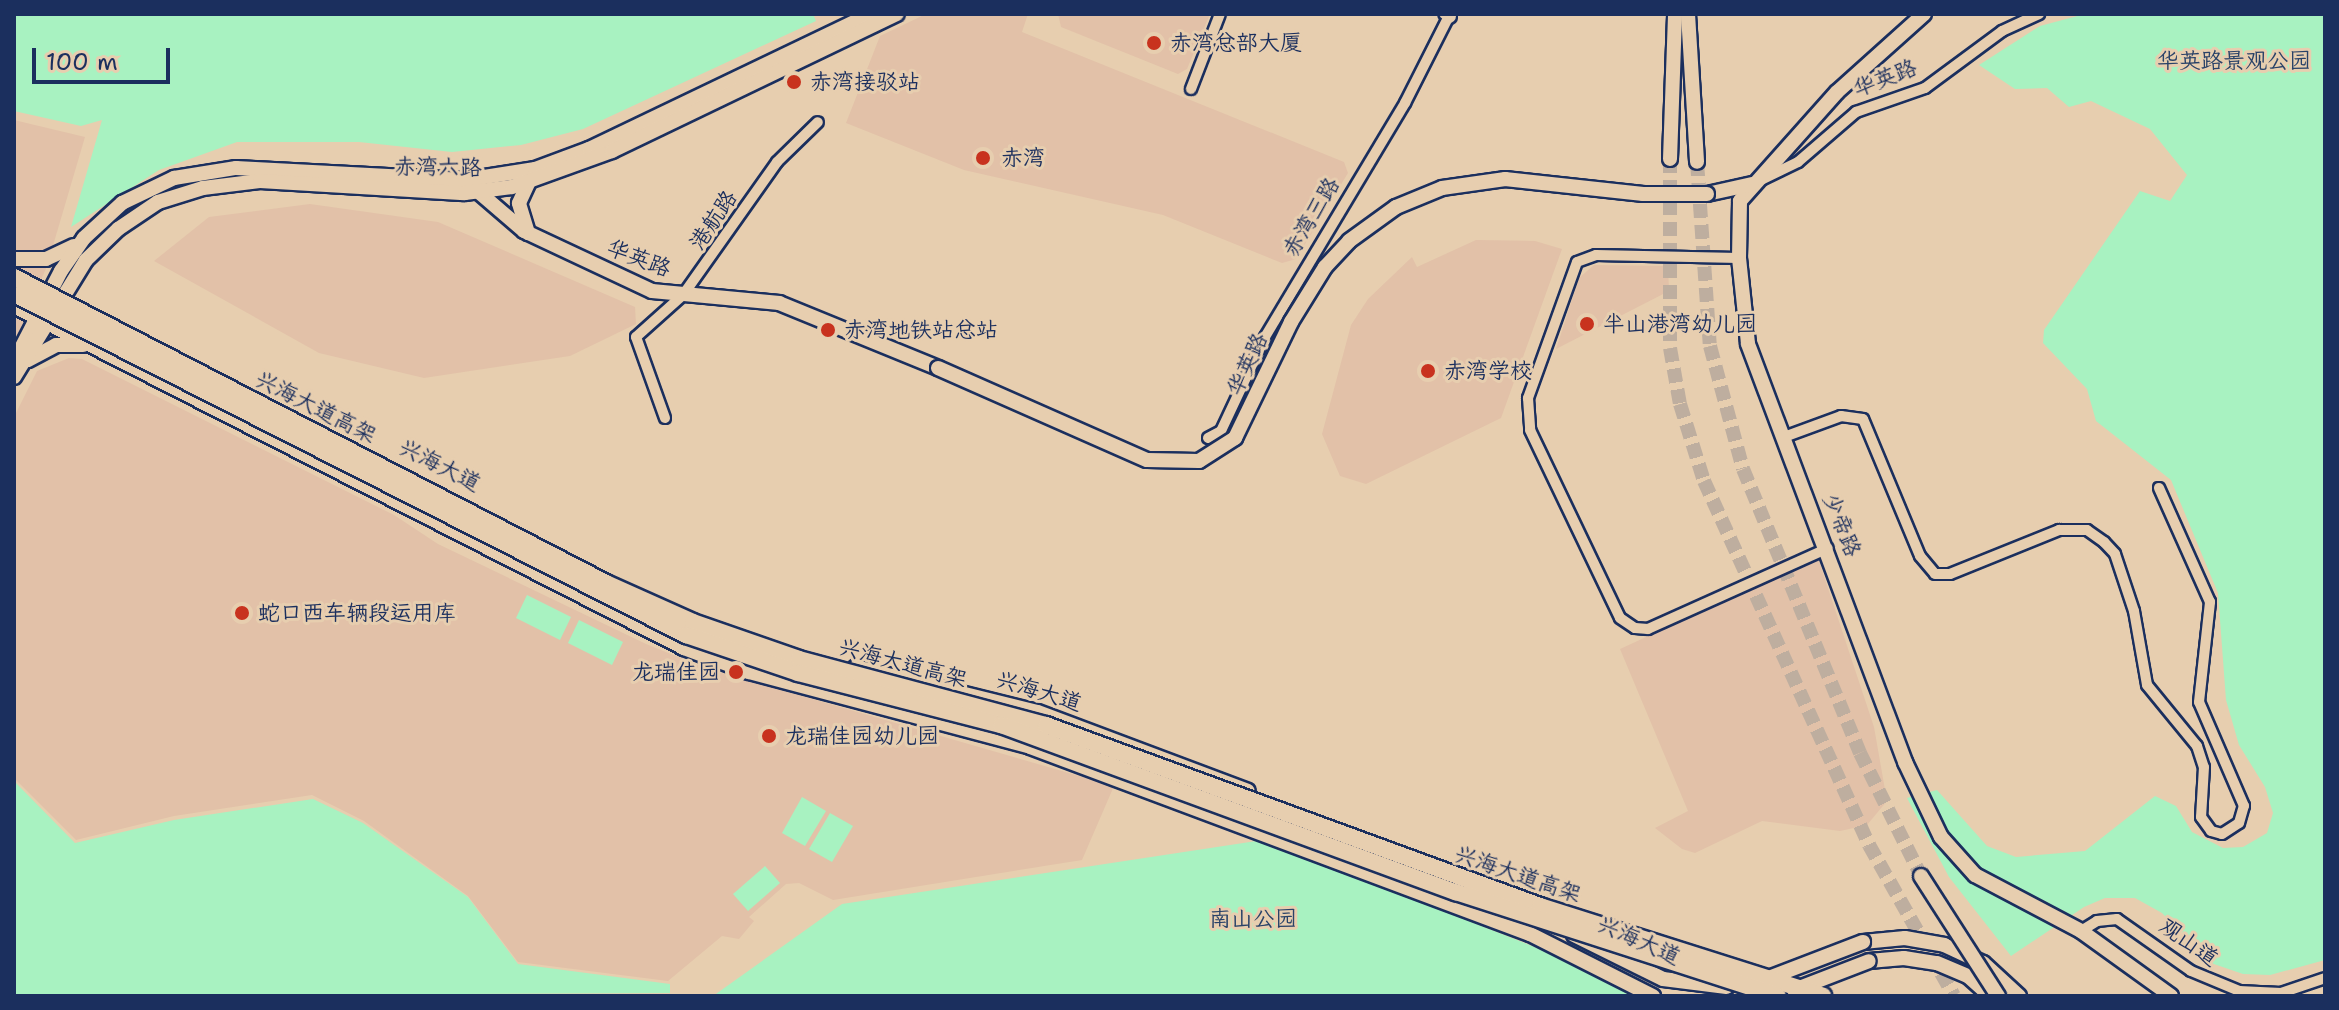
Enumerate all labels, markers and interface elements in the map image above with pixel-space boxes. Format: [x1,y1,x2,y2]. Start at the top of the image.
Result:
place label: 赤湾总部大厦 [1170,30,1302,56]
scale bar [36,32,174,82]
marker: 赤湾总部大厦 [1145,34,1163,52]
text: 100 m [46,46,118,78]
park label: 华英路景观公园 [2157,48,2311,74]
street label: 华英路 [1849,54,1921,102]
place label: 赤湾接驳站 [810,69,920,95]
marker: 赤湾接驳站 [785,73,803,91]
place label: 赤湾 [1001,145,1045,171]
marker: 赤湾 [972,147,994,169]
street label: 赤湾六路 [394,153,482,181]
street label: 赤湾三路 [1277,172,1345,262]
street label: 港航路 [684,185,742,255]
street label: 华英路 [603,234,675,282]
place label: 半山港湾幼儿园 [1603,311,1757,337]
marker: 半山港湾幼儿园 [1578,315,1596,333]
place label: 赤湾地铁站总站 [844,317,998,343]
marker: 赤湾地铁站总站 [819,321,837,339]
street label: 华英路 [1221,329,1273,399]
place label: 赤湾学校 [1444,358,1532,384]
marker: 赤湾学校 [1419,362,1437,380]
street label: 兴海大道高架 [251,365,381,449]
street label: 兴海大道 [395,433,485,497]
street label: 少帝路 [1817,489,1867,561]
place label: 蛇口西车辆段运用库 [258,600,456,626]
marker: 蛇口西车辆段运用库 [233,604,251,622]
street label: 兴海大道高架 [836,633,970,693]
place label: 龙瑞佳园 [632,659,720,685]
marker: 龙瑞佳园 [727,663,745,681]
street label: 兴海大道 [993,666,1085,716]
place label: 龙瑞佳园幼儿园 [785,723,939,749]
marker: 龙瑞佳园幼儿园 [760,727,778,745]
street label: 兴海大道高架 [1451,840,1585,908]
park label: 南山公园 [1209,906,1297,932]
street label: 兴海大道 [1593,910,1685,970]
street label: 观山道 [2154,912,2224,972]

